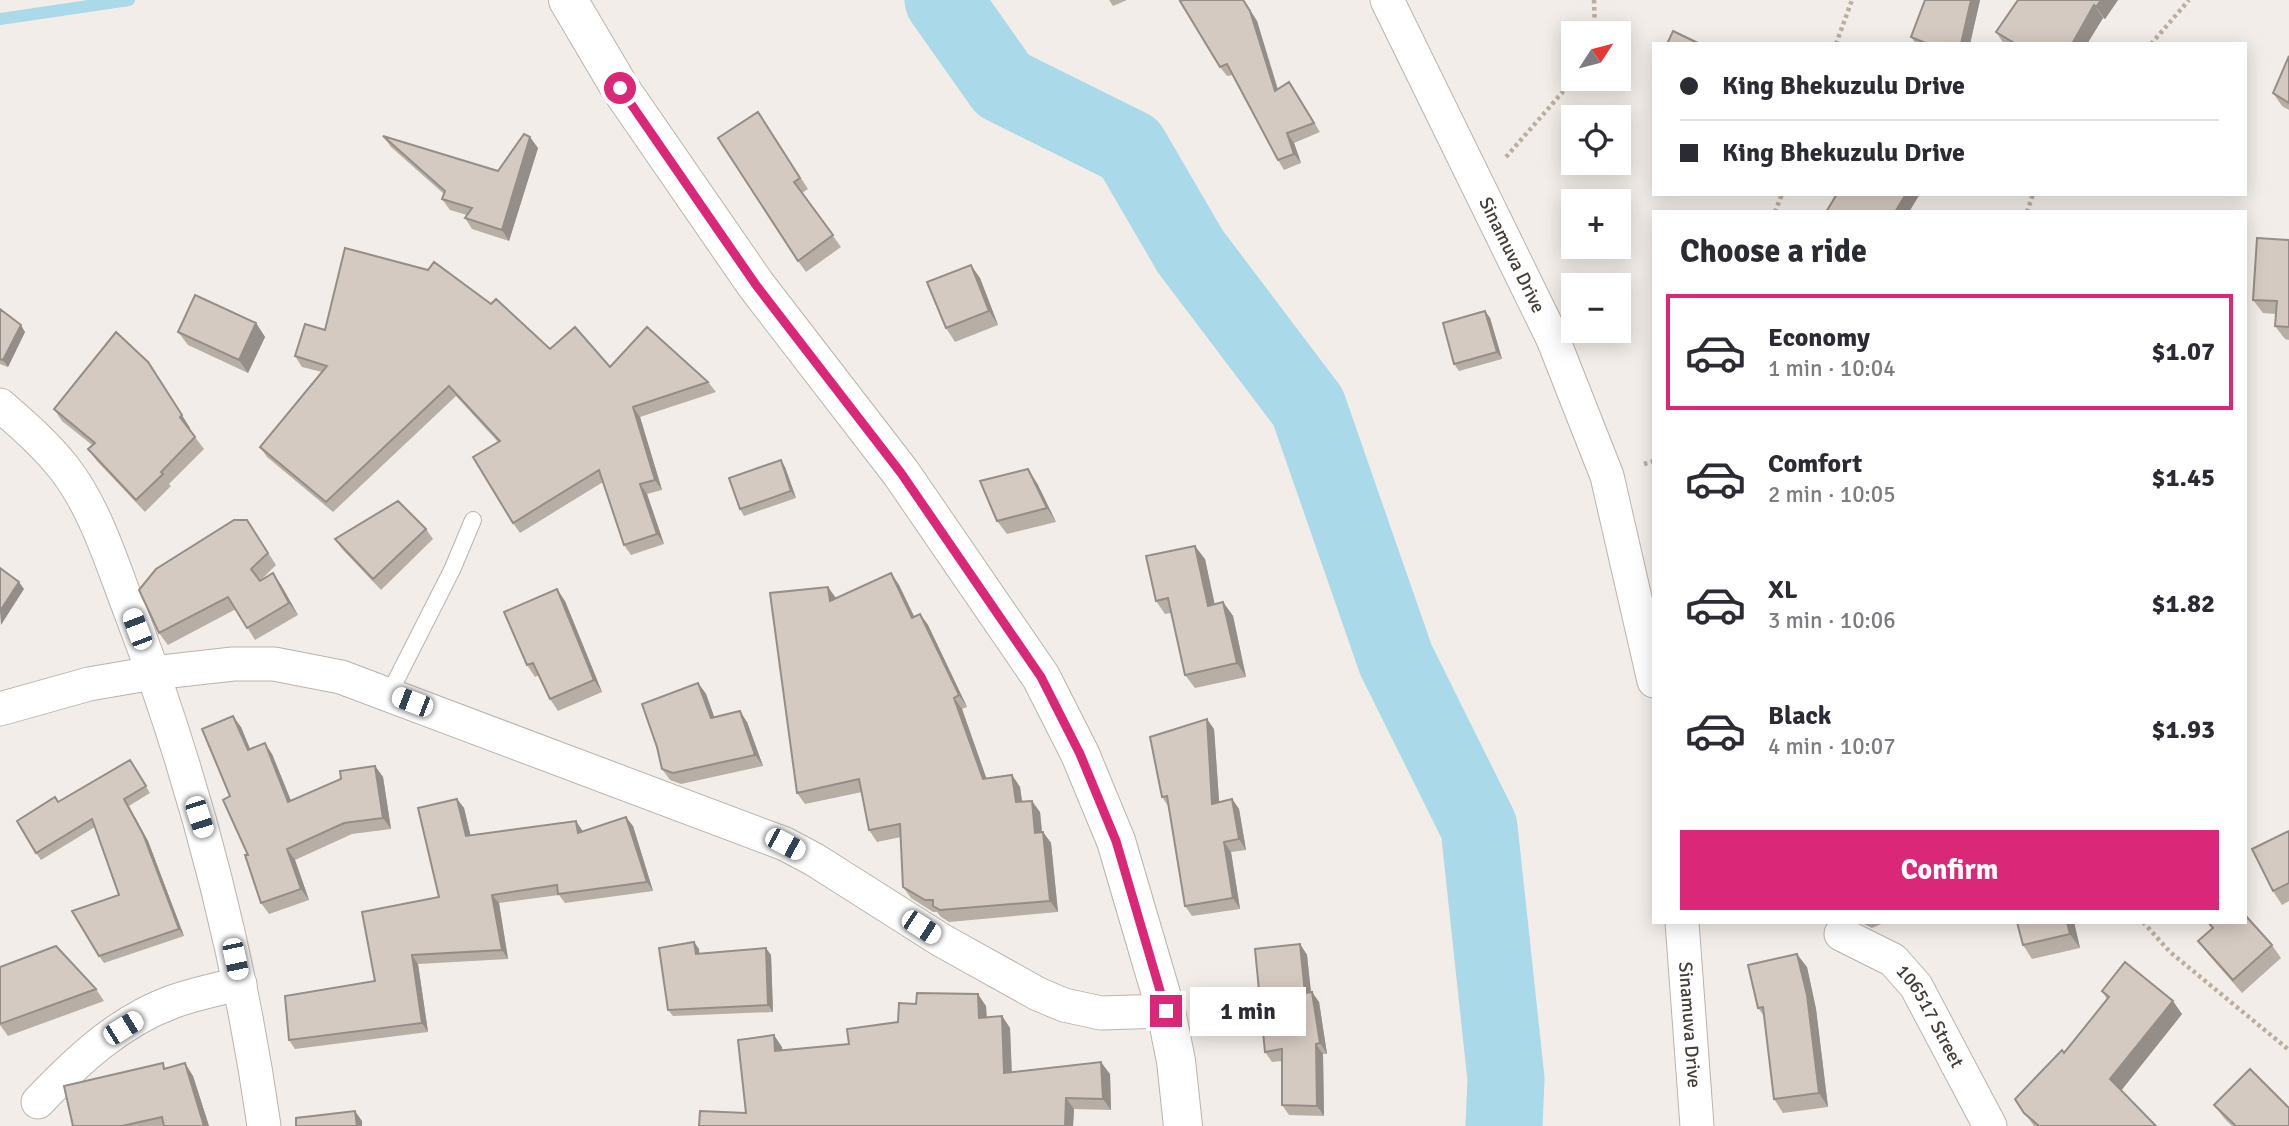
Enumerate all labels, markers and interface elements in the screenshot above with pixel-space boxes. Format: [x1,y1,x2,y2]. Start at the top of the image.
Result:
north arrow [1561,21,1631,91]
map controls [1561,21,1631,343]
text: King Bhekuzulu Drive [1722,70,1965,102]
route start [604,72,636,104]
button: locate [1561,105,1631,175]
text: King Bhekuzulu Drive [1722,137,1965,169]
button: + [1561,189,1631,259]
street label: Sinamuva Drive [1473,193,1550,317]
text: Choose a ride [1680,232,1867,271]
button: − [1561,273,1631,343]
icon: car [1684,321,1747,384]
text: Economy [1768,322,1870,354]
text: $1.07 [2151,336,2215,368]
text: 1 min · 10:04 [1768,354,1896,383]
icon: car [1684,447,1747,510]
text: Comfort [1768,448,1862,480]
text: $1.45 [2151,462,2215,494]
text: 2 min · 10:05 [1768,480,1896,509]
icon: car [1684,573,1747,636]
text: XL [1768,574,1798,606]
text: $1.82 [2151,588,2215,620]
car [120,606,155,652]
text: 3 min · 10:06 [1768,606,1896,635]
car [389,685,436,719]
icon: car [1684,699,1747,762]
text: Black [1768,700,1831,732]
text: $1.93 [2151,714,2215,746]
text: 4 min · 10:07 [1768,732,1896,761]
car [183,794,216,840]
car [762,825,809,863]
button: Confirm [1680,830,2219,910]
car [898,907,945,947]
car [221,936,250,982]
street label: 106517 Street [1891,960,1969,1072]
street label: Sinamuva Drive [1673,961,1706,1089]
callout: 1 min [1190,986,1306,1036]
route end [1150,995,1182,1027]
text: 1 min [1220,997,1276,1026]
car [100,1008,147,1048]

